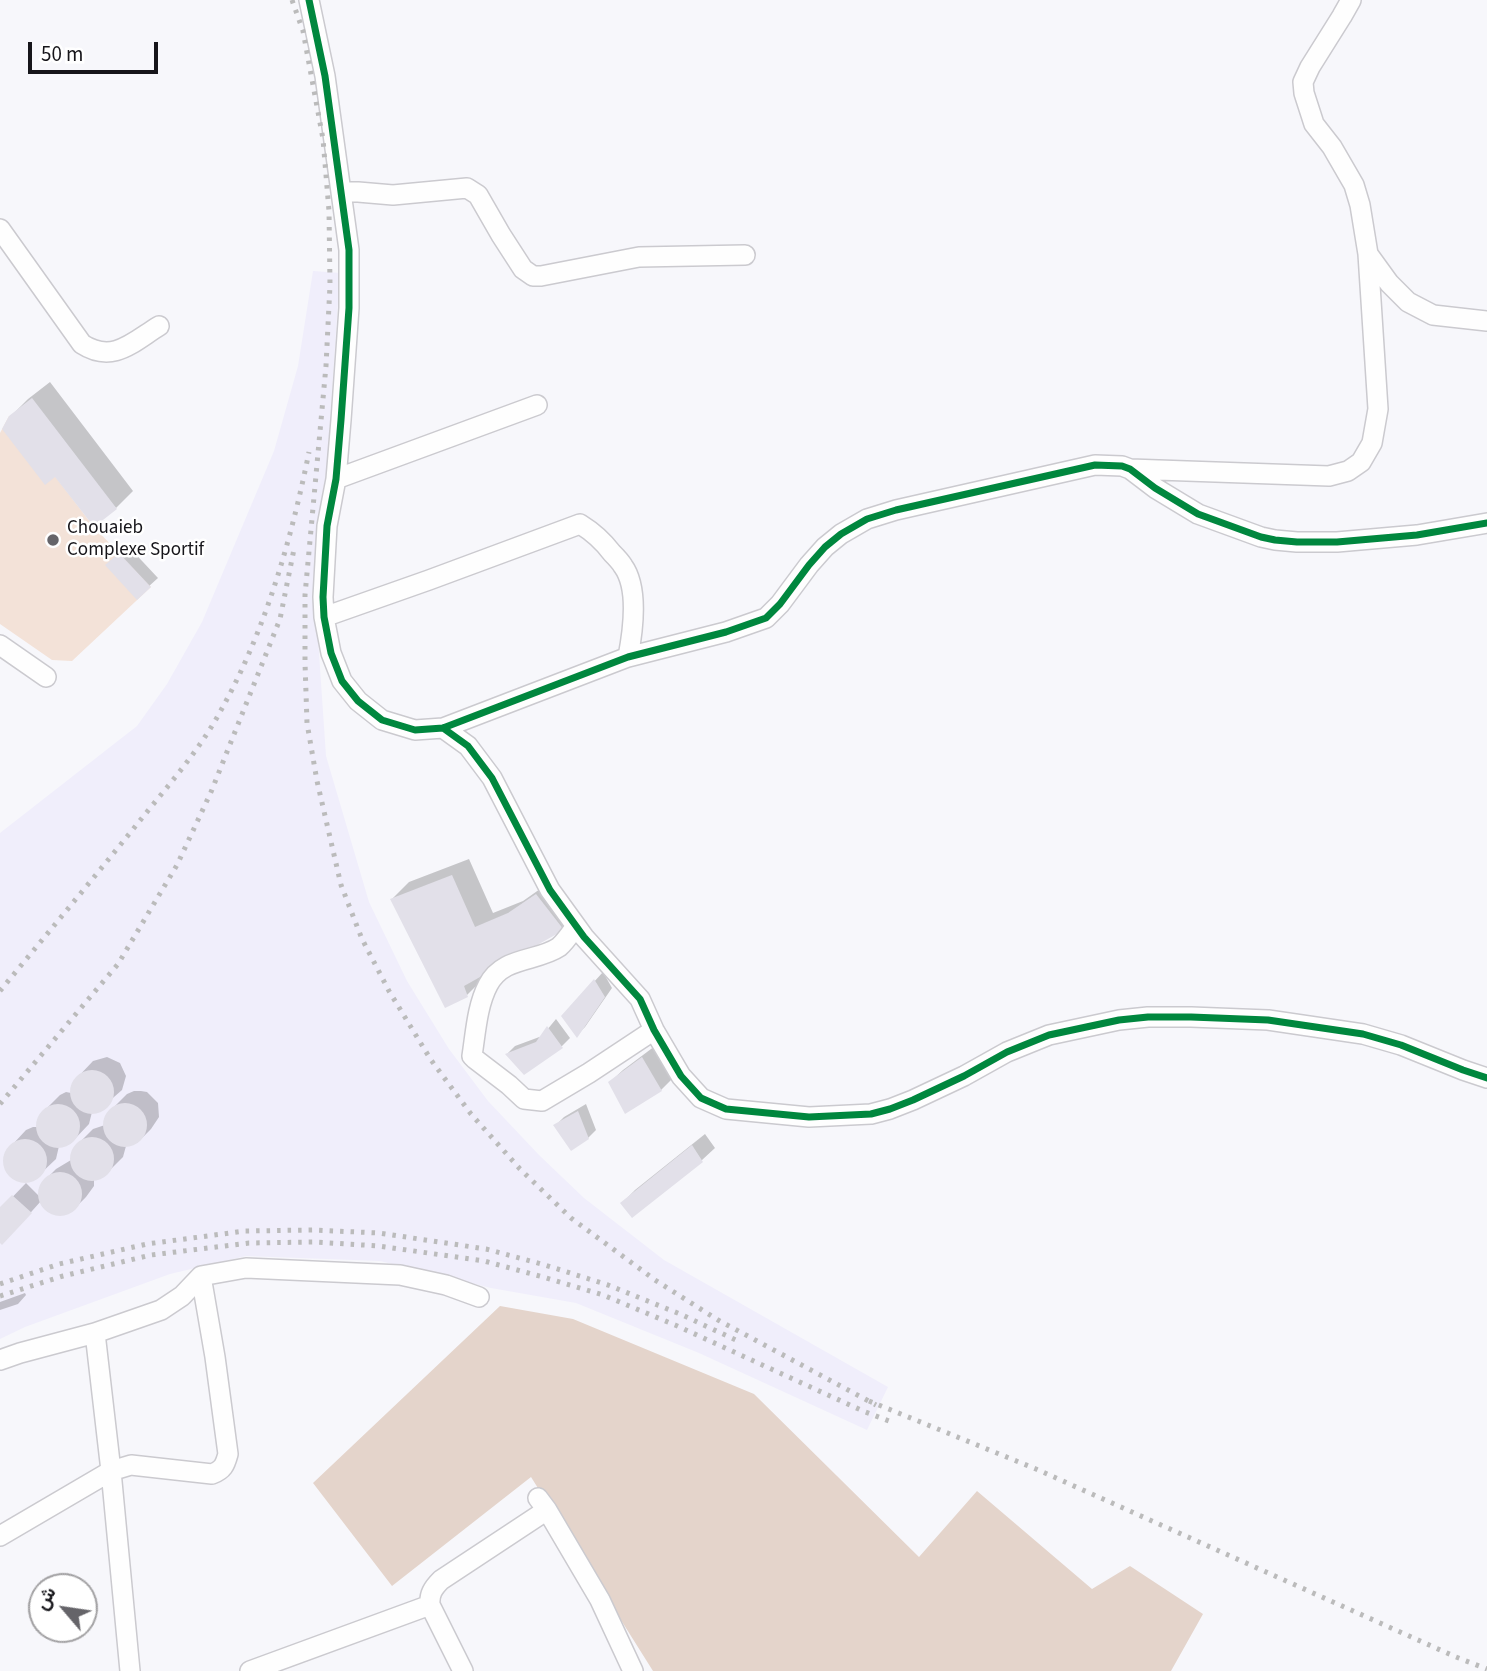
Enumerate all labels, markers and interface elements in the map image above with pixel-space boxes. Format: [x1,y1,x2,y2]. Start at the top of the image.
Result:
scale bar [32,28,161,72]
text: 50 m [41,39,83,69]
place label: Chouaieb Complexe Sportif [67,518,204,562]
marker: Chouaieb Complexe Sportif [45,532,61,548]
north arrow [28,1573,98,1643]
text: ش [29,1582,63,1615]

